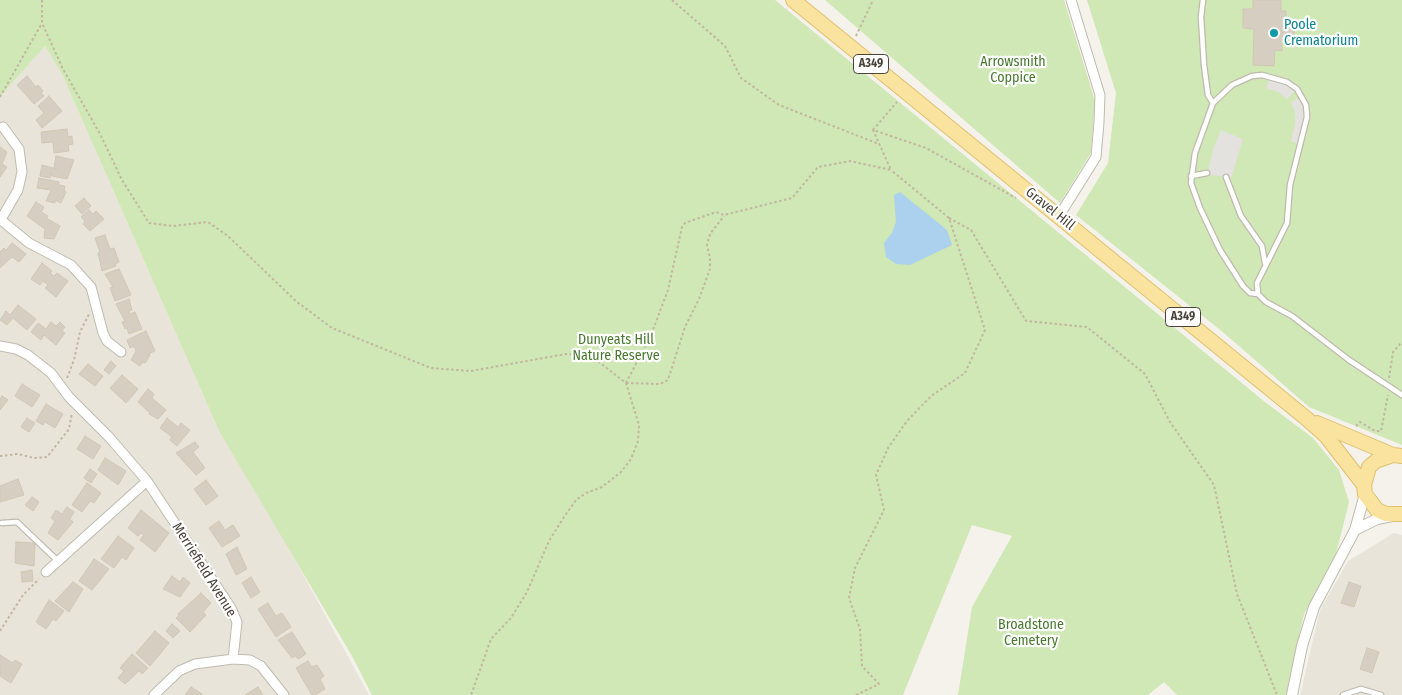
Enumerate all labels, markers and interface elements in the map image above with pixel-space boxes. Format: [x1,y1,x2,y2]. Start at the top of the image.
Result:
place label: Poole Crematorium [1284,17,1358,49]
marker: Poole Crematorium [1268,27,1280,39]
road number: A349 [854,54,888,74]
park label: Arrowsmith Coppice [980,54,1046,86]
street label: Gravel Hill [1022,184,1078,234]
road number: A349 [1166,308,1200,326]
park label: Dunyeats Hill Nature Reserve [572,332,660,364]
street label: Merriefield Avenue [168,520,240,620]
park label: Broadstone Cemetery [998,617,1064,650]

